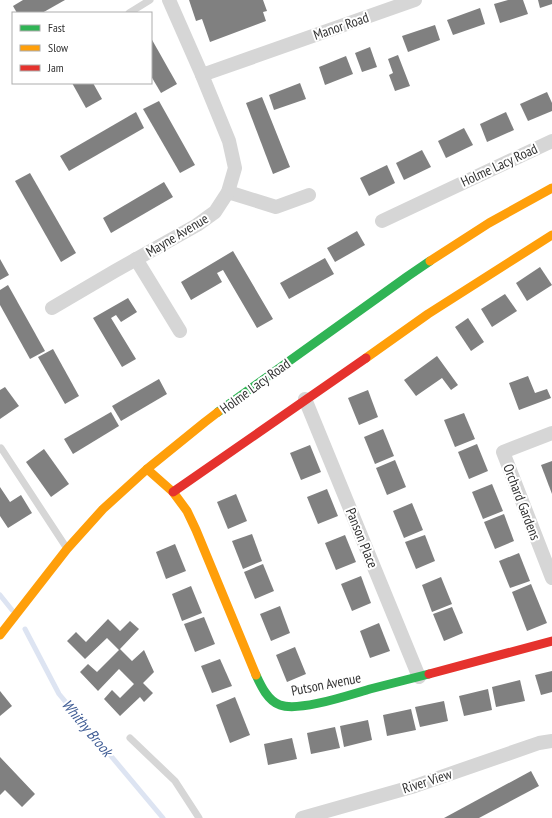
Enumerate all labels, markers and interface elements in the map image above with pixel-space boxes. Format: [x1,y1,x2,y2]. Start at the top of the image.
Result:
street label: Manor Road [311,8,371,44]
legend [12,12,152,84]
text: Fast [48,20,66,35]
text: Slow [48,40,69,55]
text: Jam [47,60,64,75]
street label: Holme Lacy Road [458,139,540,191]
street label: Mayne Avenue [142,209,212,261]
street label: Holme Lacy Road [216,354,294,418]
street label: Orchard Gardens [499,461,545,543]
street label: Panson Place [342,505,382,571]
street label: Putson Avenue [290,668,363,700]
water label: Whithy Brook [58,695,118,762]
street label: River View [400,764,455,797]

